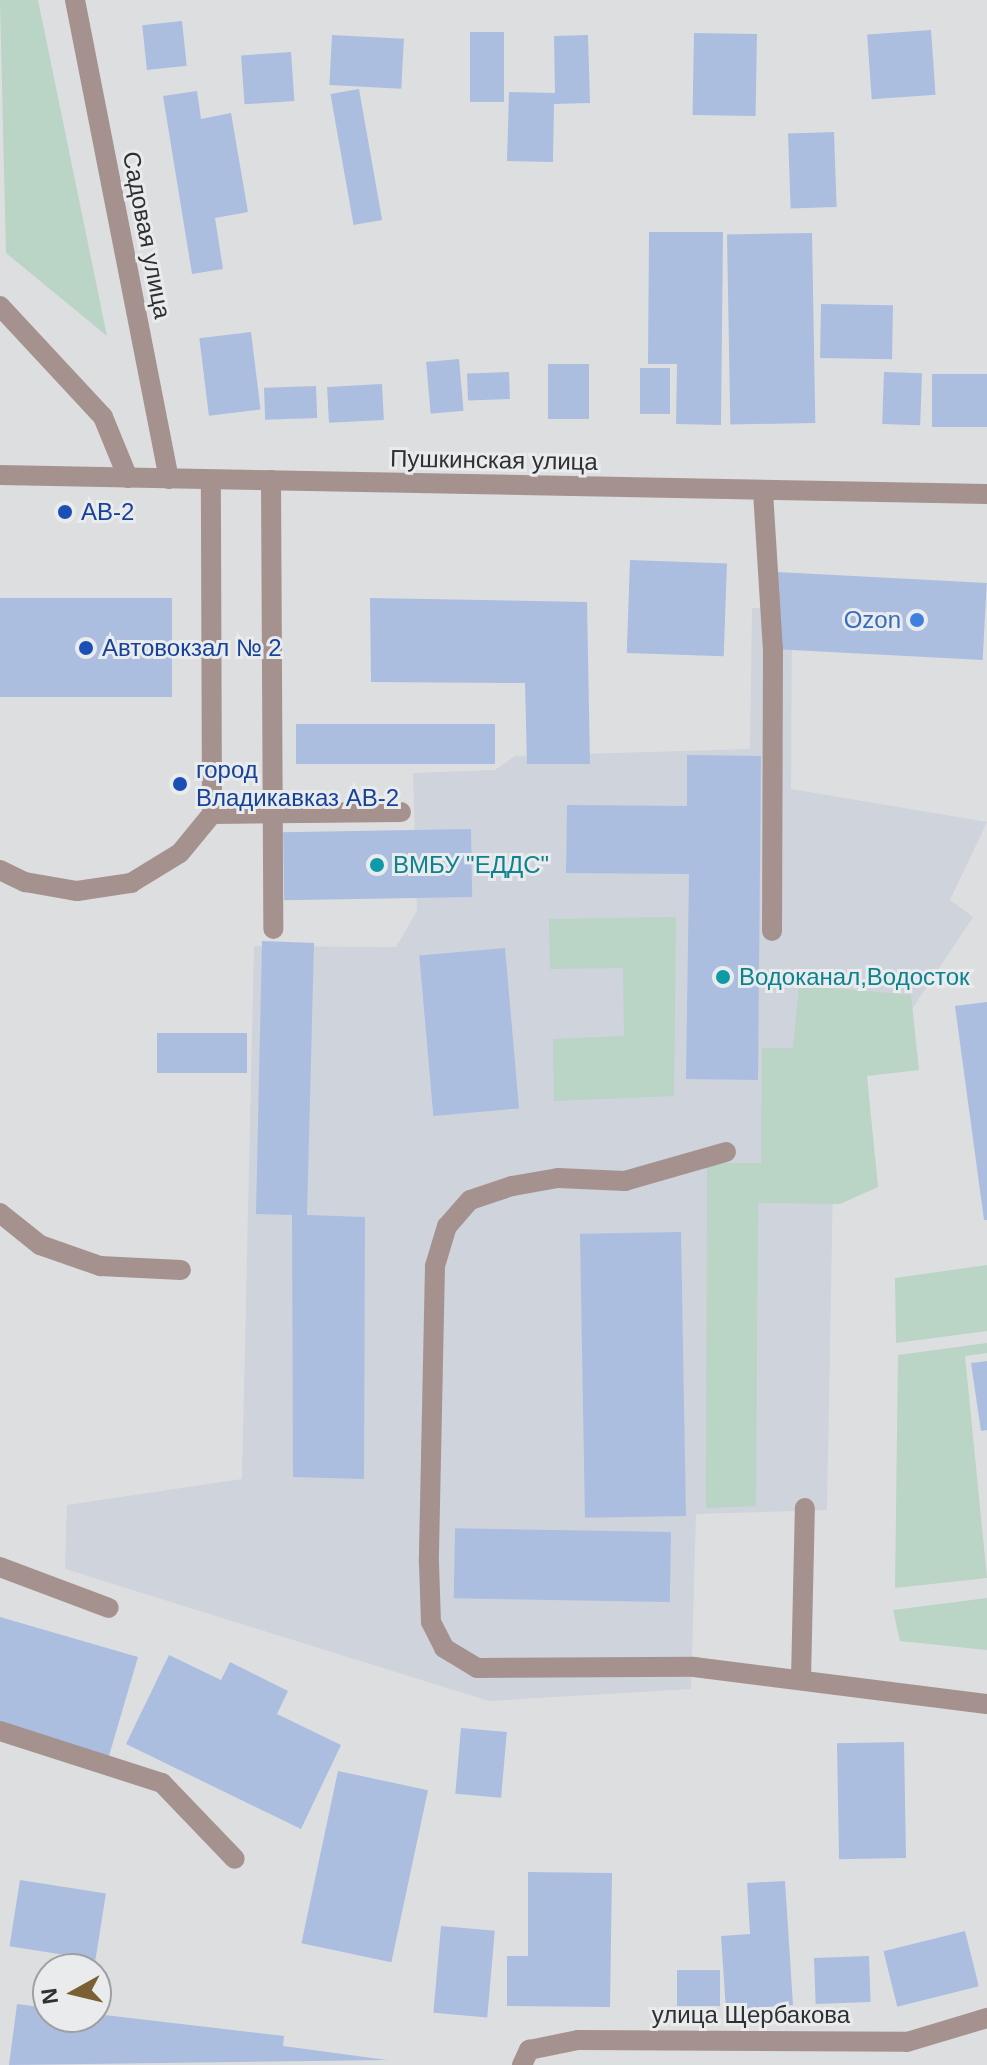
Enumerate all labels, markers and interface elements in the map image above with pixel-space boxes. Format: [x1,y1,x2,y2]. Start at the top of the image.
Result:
street label: Садовая улица [117,149,177,321]
street label: Пушкинская улица [390,444,598,476]
place label: АВ-2 [81,498,134,526]
marker: АВ-2 [56,503,74,521]
place label: Ozon [844,606,901,634]
marker: Ozon [908,611,926,629]
place label: Автовокзал № 2 [102,634,282,662]
marker: Автовокзал № 2 [77,639,95,657]
place label: город Владикавказ АВ-2 [196,756,399,812]
marker: город Владикавказ АВ-2 [171,775,189,793]
place label: ВМБУ "ЕДДС" [393,851,549,879]
marker: ВМБУ "ЕДДС" [368,856,386,874]
place label: Водоканал,Водосток [739,963,970,991]
marker: Водоканал,Водосток [714,968,732,986]
north arrow [32,1953,112,2033]
text: N [36,1987,63,2006]
street label: улица Щербакова [652,2001,850,2029]

